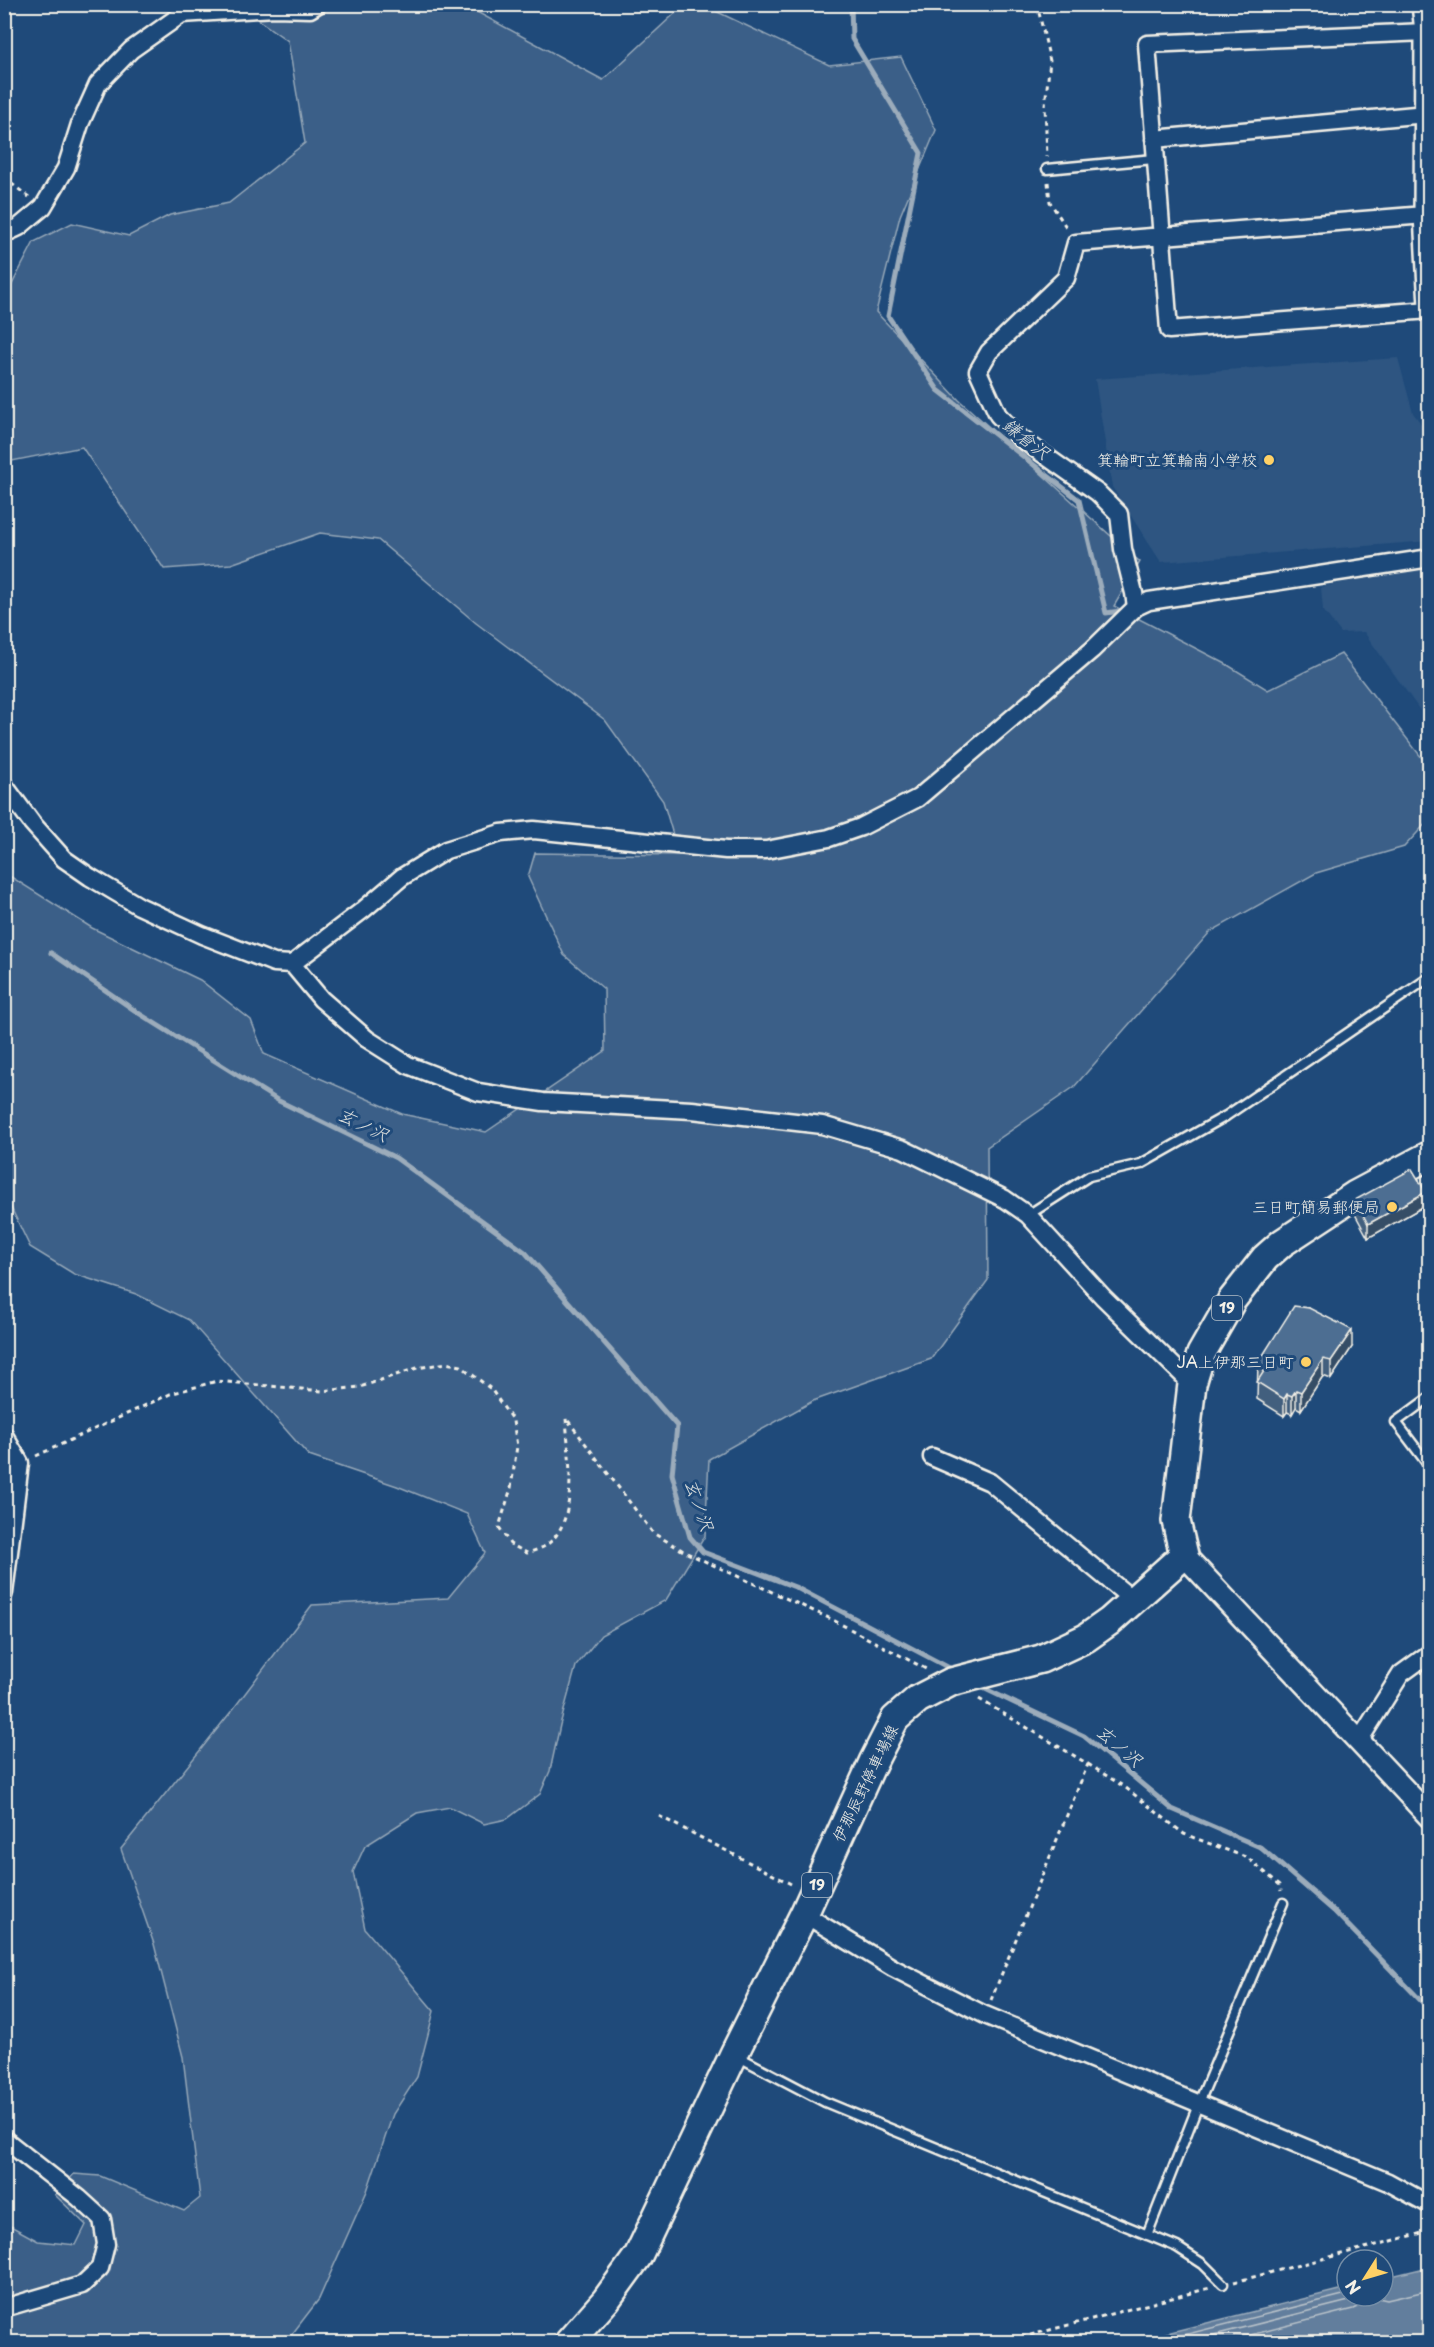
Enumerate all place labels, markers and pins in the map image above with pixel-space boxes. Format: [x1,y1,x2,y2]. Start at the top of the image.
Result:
place label: 箕輪町立箕輪南小学校 [1097,447,1257,471]
marker: 箕輪町立箕輪南小学校 [1262,453,1276,467]
place label: 三日町簡易郵便局 [1252,1194,1380,1218]
marker: 三日町簡易郵便局 [1385,1200,1399,1214]
place label: JA上伊那三日町 [1176,1349,1294,1373]
marker: JA上伊那三日町 [1299,1355,1313,1369]

